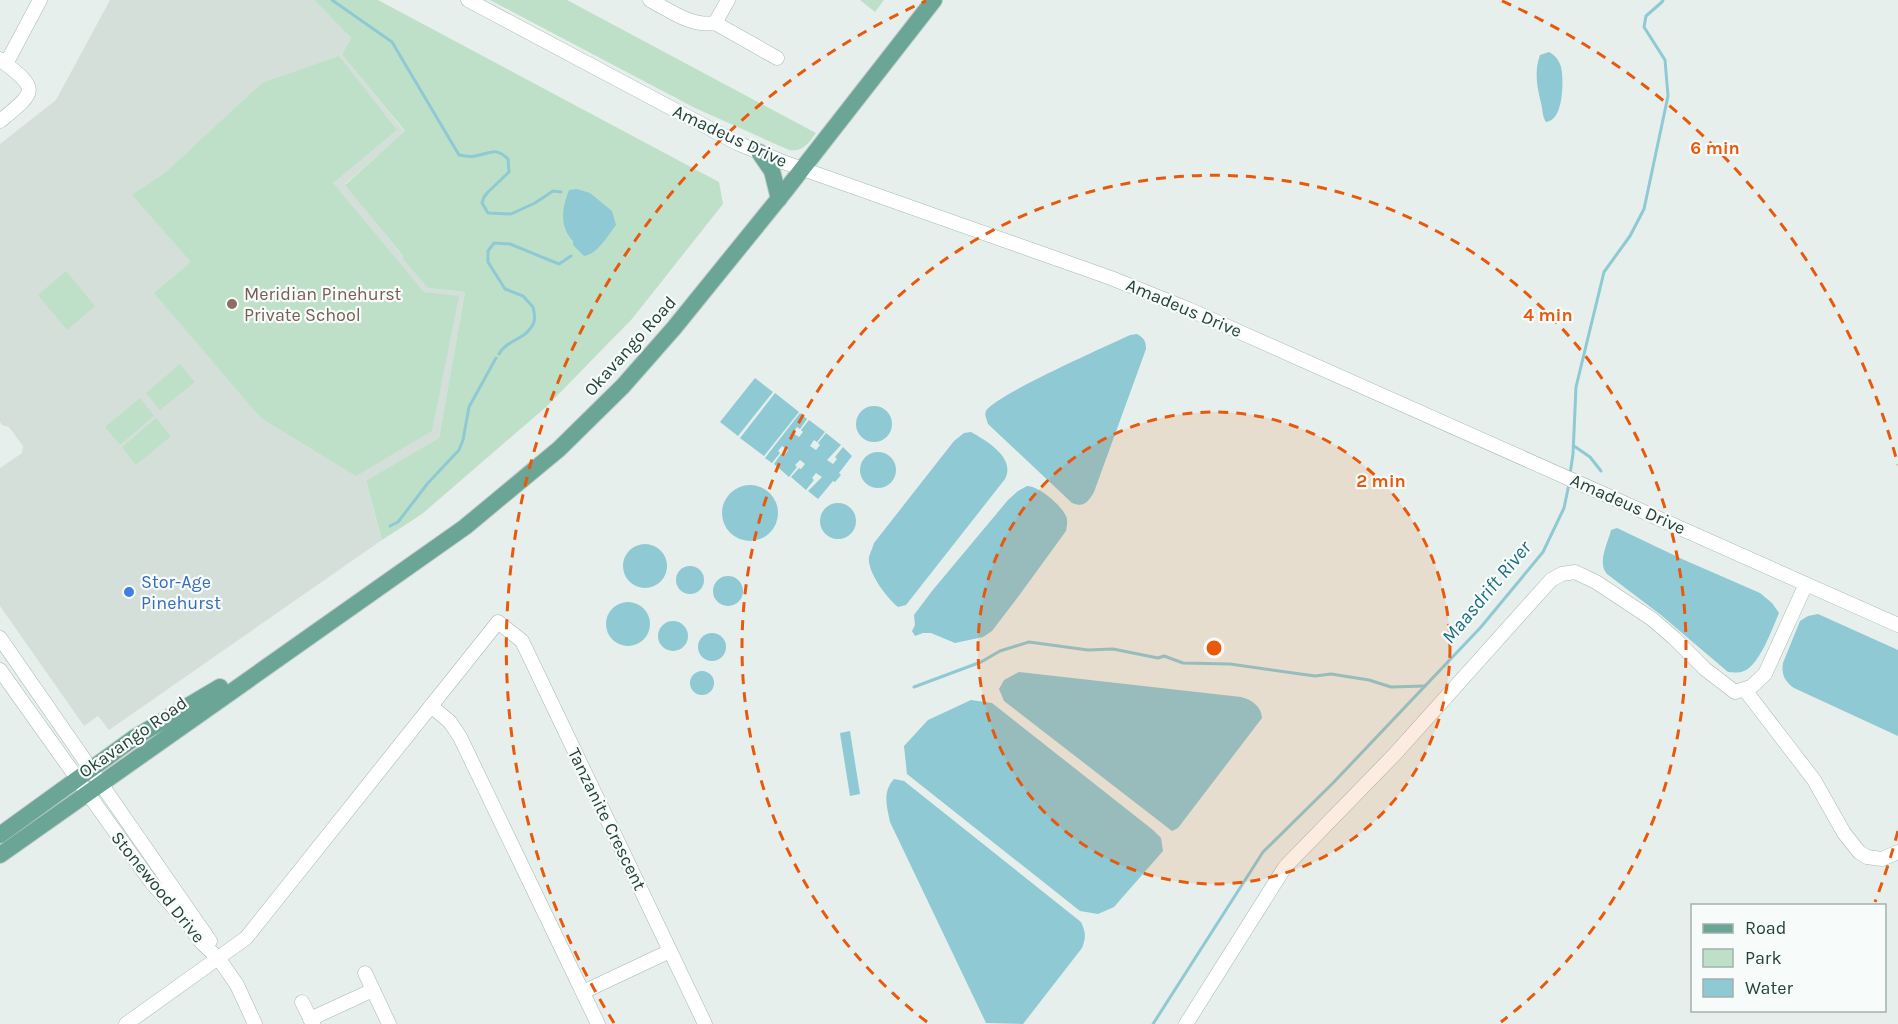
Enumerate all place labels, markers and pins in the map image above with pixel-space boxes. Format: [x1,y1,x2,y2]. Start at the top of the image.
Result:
place label: Meridian Pinehurst Private School [244,283,402,326]
marker: Meridian Pinehurst Private School [225,297,239,311]
place label: Stor-Age Pinehurst [141,571,221,614]
marker: Stor-Age Pinehurst [122,585,136,599]
centre of rings [1204,638,1224,658]

